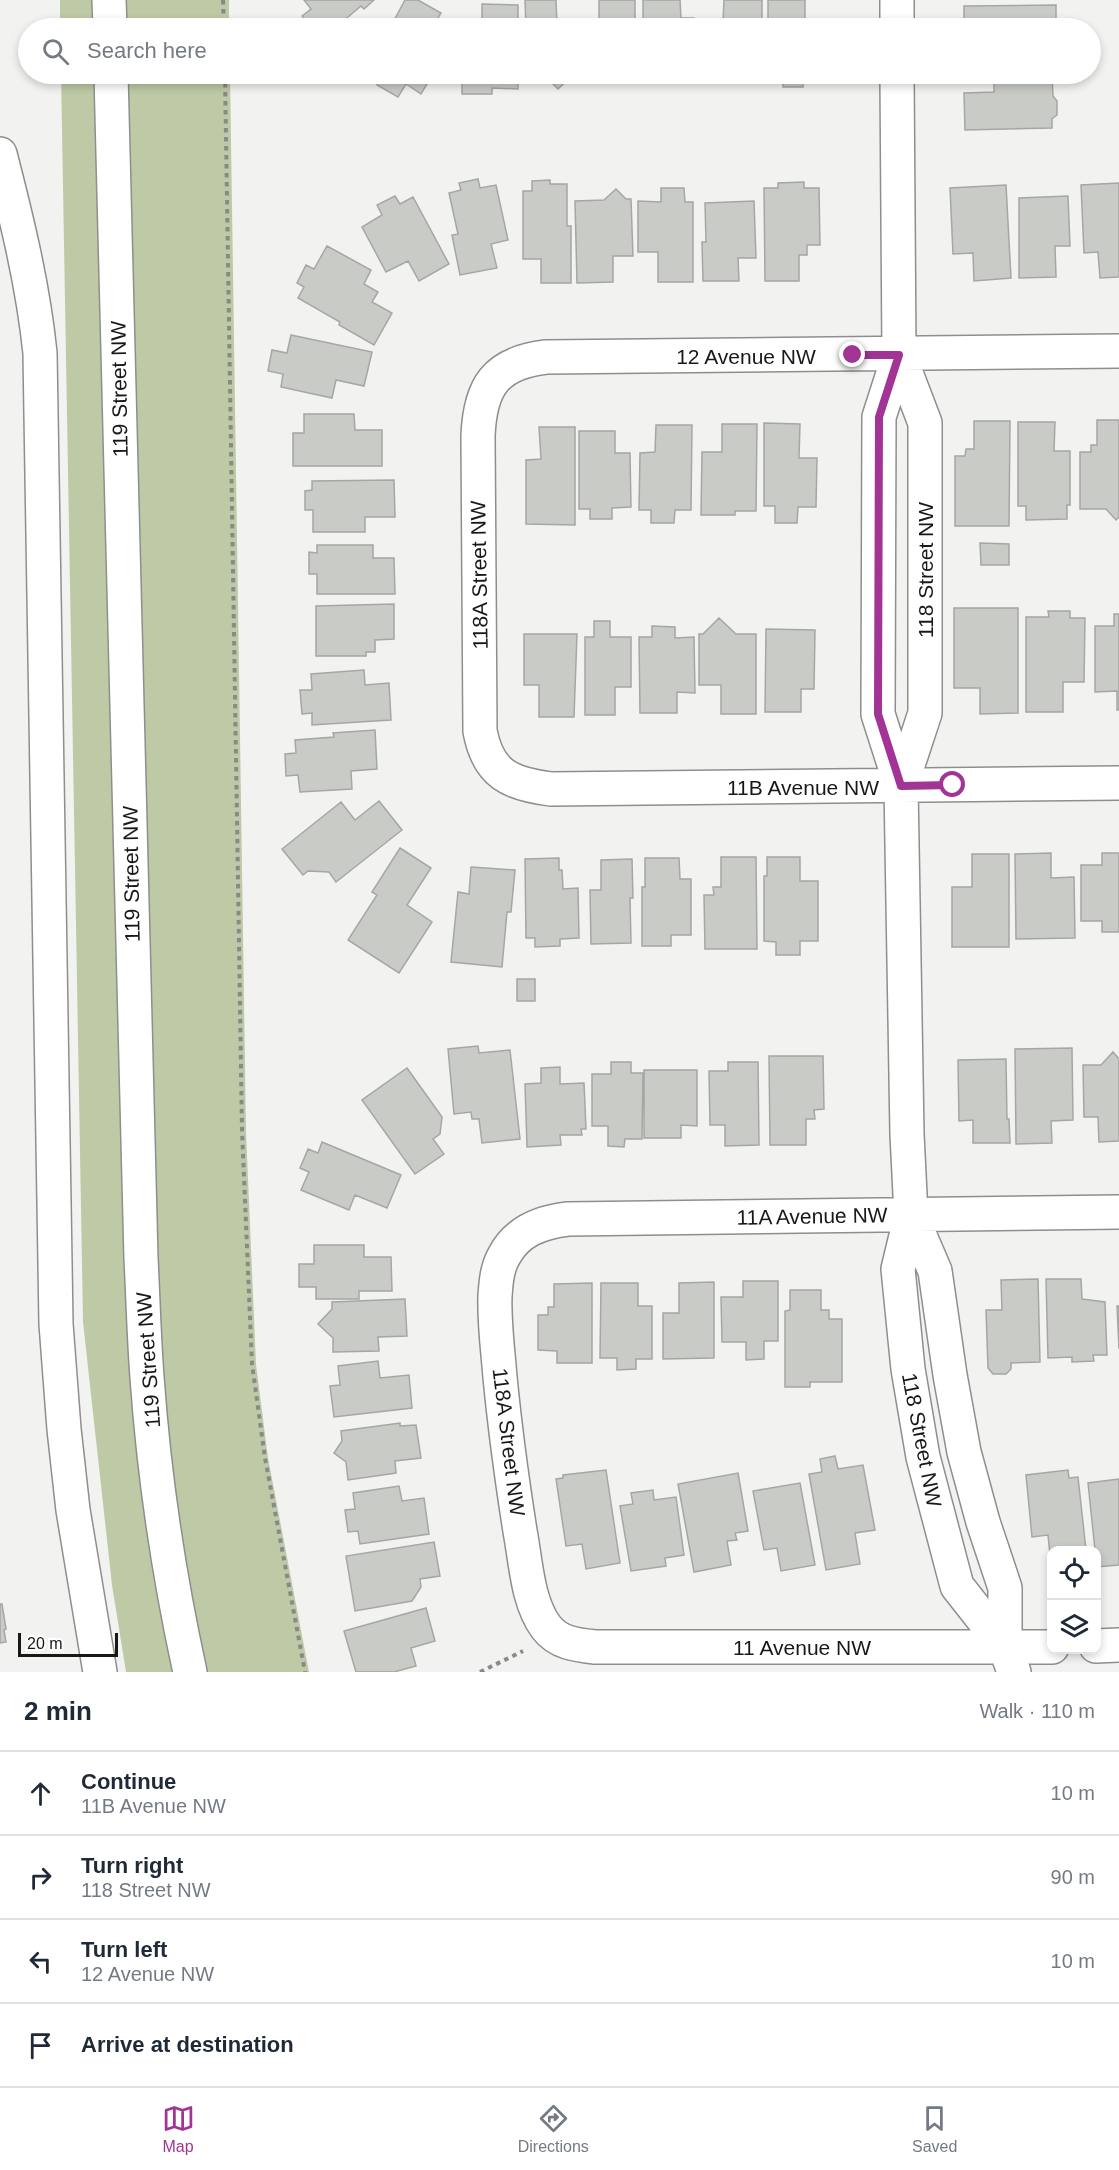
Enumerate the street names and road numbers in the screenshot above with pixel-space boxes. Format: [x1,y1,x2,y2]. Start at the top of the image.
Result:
street label: 119 Street NW [106,321,132,457]
street label: 12 Avenue NW [676,345,816,368]
street label: 118A Street NW [466,500,492,650]
street label: 118 Street NW [914,502,937,638]
street label: 11B Avenue NW [727,776,879,799]
street label: 119 Street NW [118,806,144,942]
street label: 11A Avenue NW [736,1203,888,1229]
street label: 119 Street NW [132,1291,164,1429]
street label: 118A Street NW [489,1367,530,1518]
street label: 118 Street NW [898,1371,946,1509]
street label: 11 Avenue NW [733,1636,871,1659]

